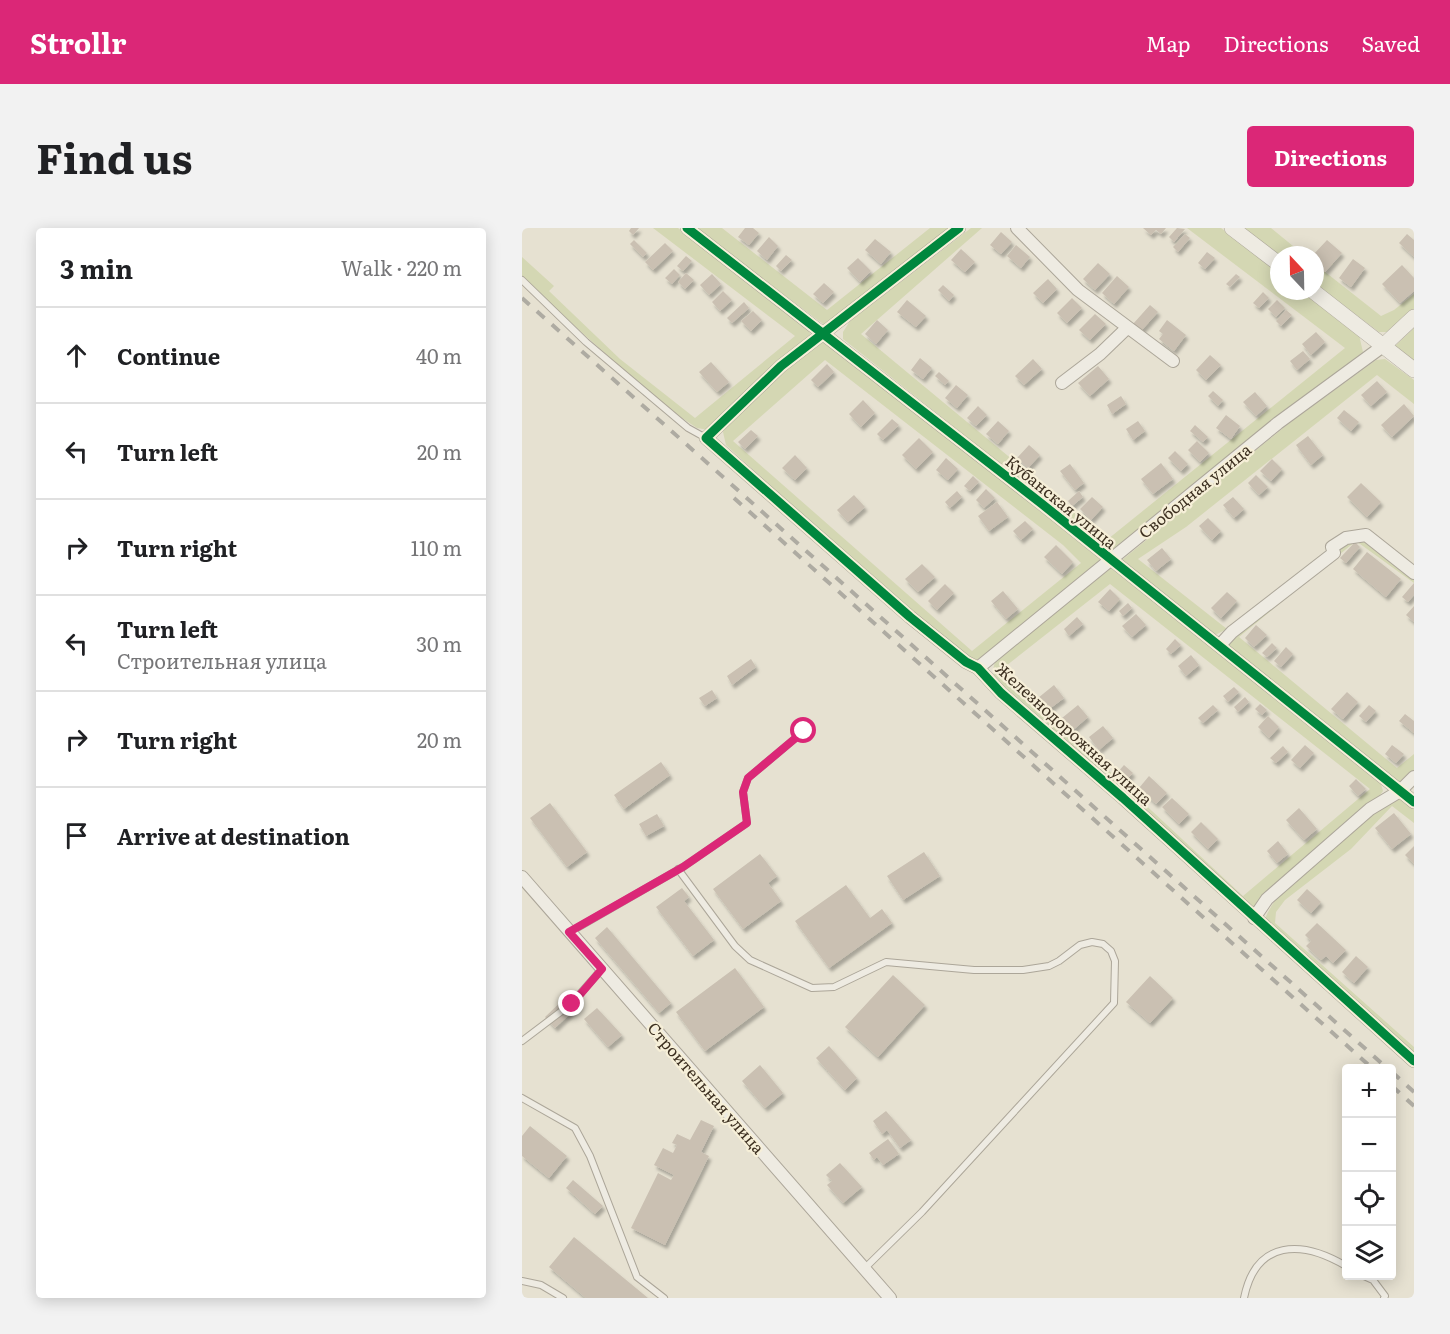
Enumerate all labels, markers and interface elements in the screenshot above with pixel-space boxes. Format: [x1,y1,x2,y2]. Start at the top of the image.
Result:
text: Strollr [30,21,126,63]
text: Map [1146,27,1191,58]
text: Directions [1224,27,1329,58]
text: Saved [1362,27,1420,58]
text: Find us [36,125,193,187]
button: Directions [1247,126,1414,187]
north arrow [1270,246,1324,300]
text: 3 min [60,248,133,287]
text: Walk · 220 m [341,252,462,282]
icon: ahead [60,339,93,372]
text: Continue [117,339,220,372]
text: 40 m [416,340,462,370]
icon: left [60,435,93,468]
text: Turn left [117,435,218,468]
text: 20 m [417,436,462,466]
street label: Свободная улица [1133,437,1256,543]
street label: Кубанская улица [1001,449,1123,554]
icon: right [60,531,93,564]
text: Turn right [117,531,237,564]
text: 110 m [411,532,462,562]
text: Turn left [117,612,218,645]
icon: left [60,627,93,660]
text: 30 m [416,628,462,658]
text: Строительная улица [117,645,327,675]
street label: Железнодорожная улица [991,656,1159,811]
route start [790,717,816,743]
icon: right [60,723,93,756]
text: Turn right [117,723,237,756]
text: 20 m [417,724,462,754]
icon: arrive [60,819,93,852]
text: Arrive at destination [117,819,350,852]
route end [558,990,584,1016]
street label: Строительная улица [643,1016,771,1159]
map controls [1342,1064,1396,1280]
button: + [1342,1064,1396,1118]
button: − [1342,1118,1396,1172]
button: locate [1342,1172,1396,1226]
button: layers [1342,1226,1396,1280]

